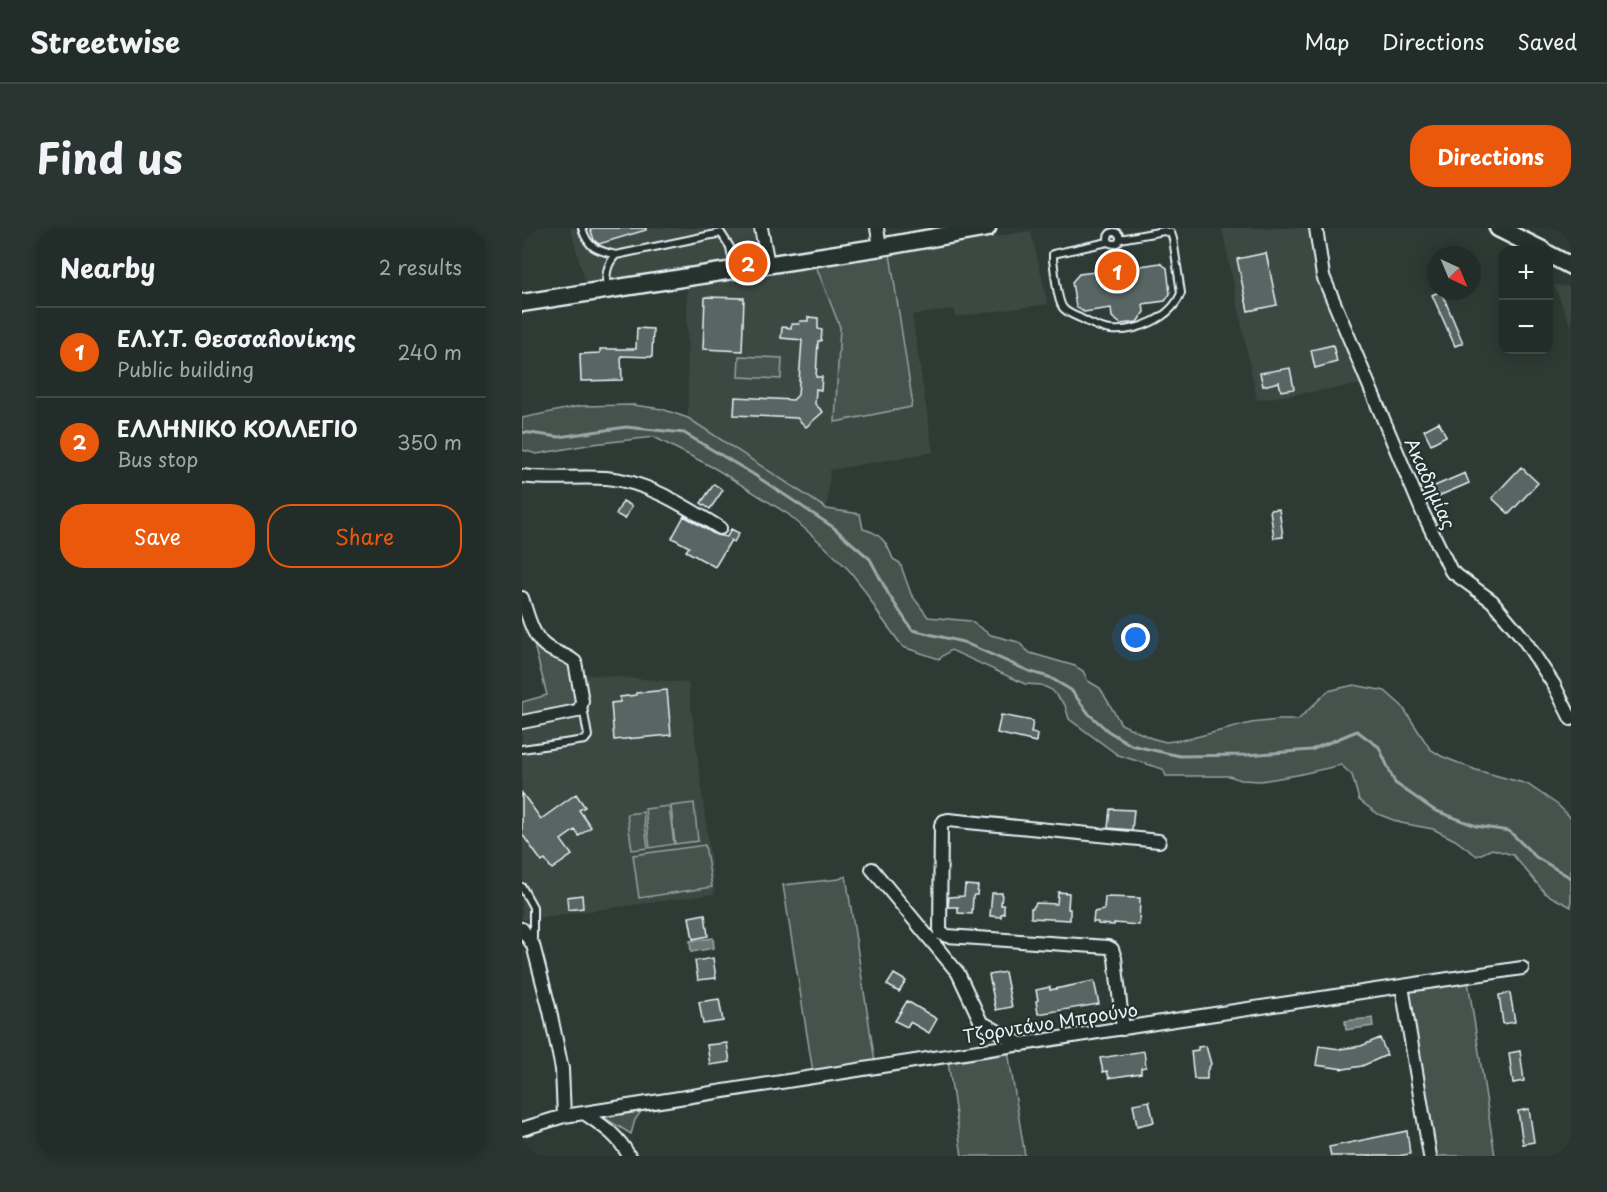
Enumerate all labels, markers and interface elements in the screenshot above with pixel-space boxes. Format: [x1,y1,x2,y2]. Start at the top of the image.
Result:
text: Streetwise [30,20,180,63]
text: Map [1304,25,1349,57]
text: Directions [1382,25,1484,57]
text: Saved [1517,25,1577,57]
text: Find us [36,125,183,188]
button: Directions [1410,125,1571,187]
pin: 2 [728,240,768,285]
north arrow [1427,246,1481,300]
map controls [1499,246,1553,354]
button: + [1499,246,1553,300]
text: Nearby [60,248,155,287]
pin: 1 [1098,248,1136,294]
text: 2 results [379,252,462,282]
button: − [1499,300,1553,354]
text: ΕΛ.Υ.Τ. Θεσσαλονίκης [117,321,356,354]
text: 1 [75,337,84,367]
text: 240 m [397,337,462,367]
text: Public building [117,354,254,384]
text: ΕΛΛΗΝΙΚΟ ΚΟΛΛΕΓΙΟ [117,411,358,444]
text: 2 [72,427,87,457]
text: 350 m [397,427,462,457]
street label: Ακαδημίας [1399,433,1463,533]
text: Bus stop [117,444,198,474]
button: Save [60,504,255,568]
button: Share [267,504,462,568]
your location [1121,623,1150,652]
street label: Τζορντάνο Μπρούνο [961,995,1139,1049]

